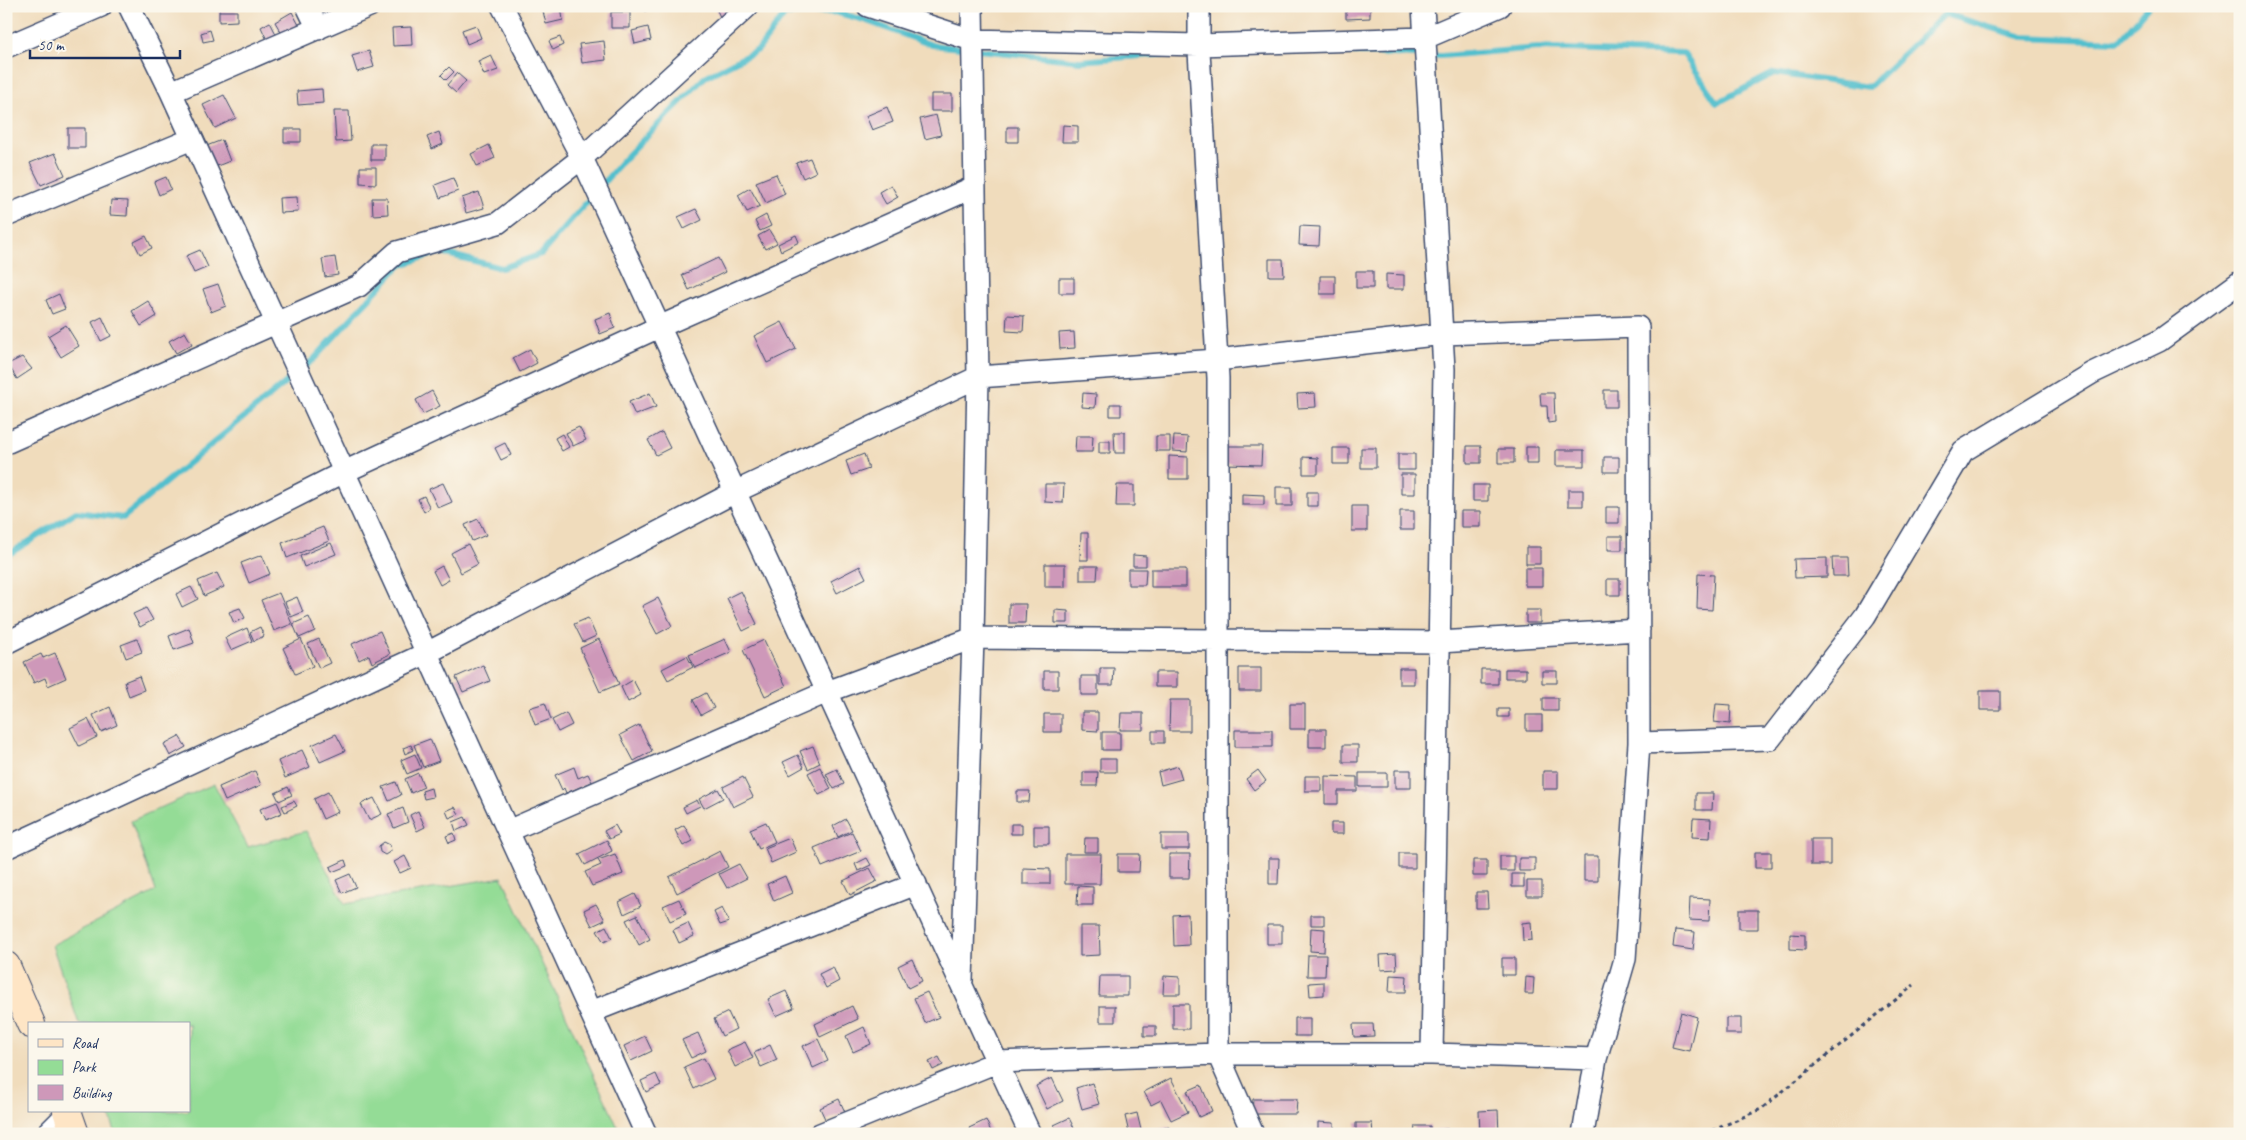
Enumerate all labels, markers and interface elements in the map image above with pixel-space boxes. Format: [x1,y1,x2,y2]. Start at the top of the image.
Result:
scale bar [30,28,180,60]
text: 50 m [38,36,65,55]
legend [28,1022,190,1112]
text: Road [72,1034,99,1053]
text: Park [72,1058,97,1077]
text: Building [72,1084,112,1103]

